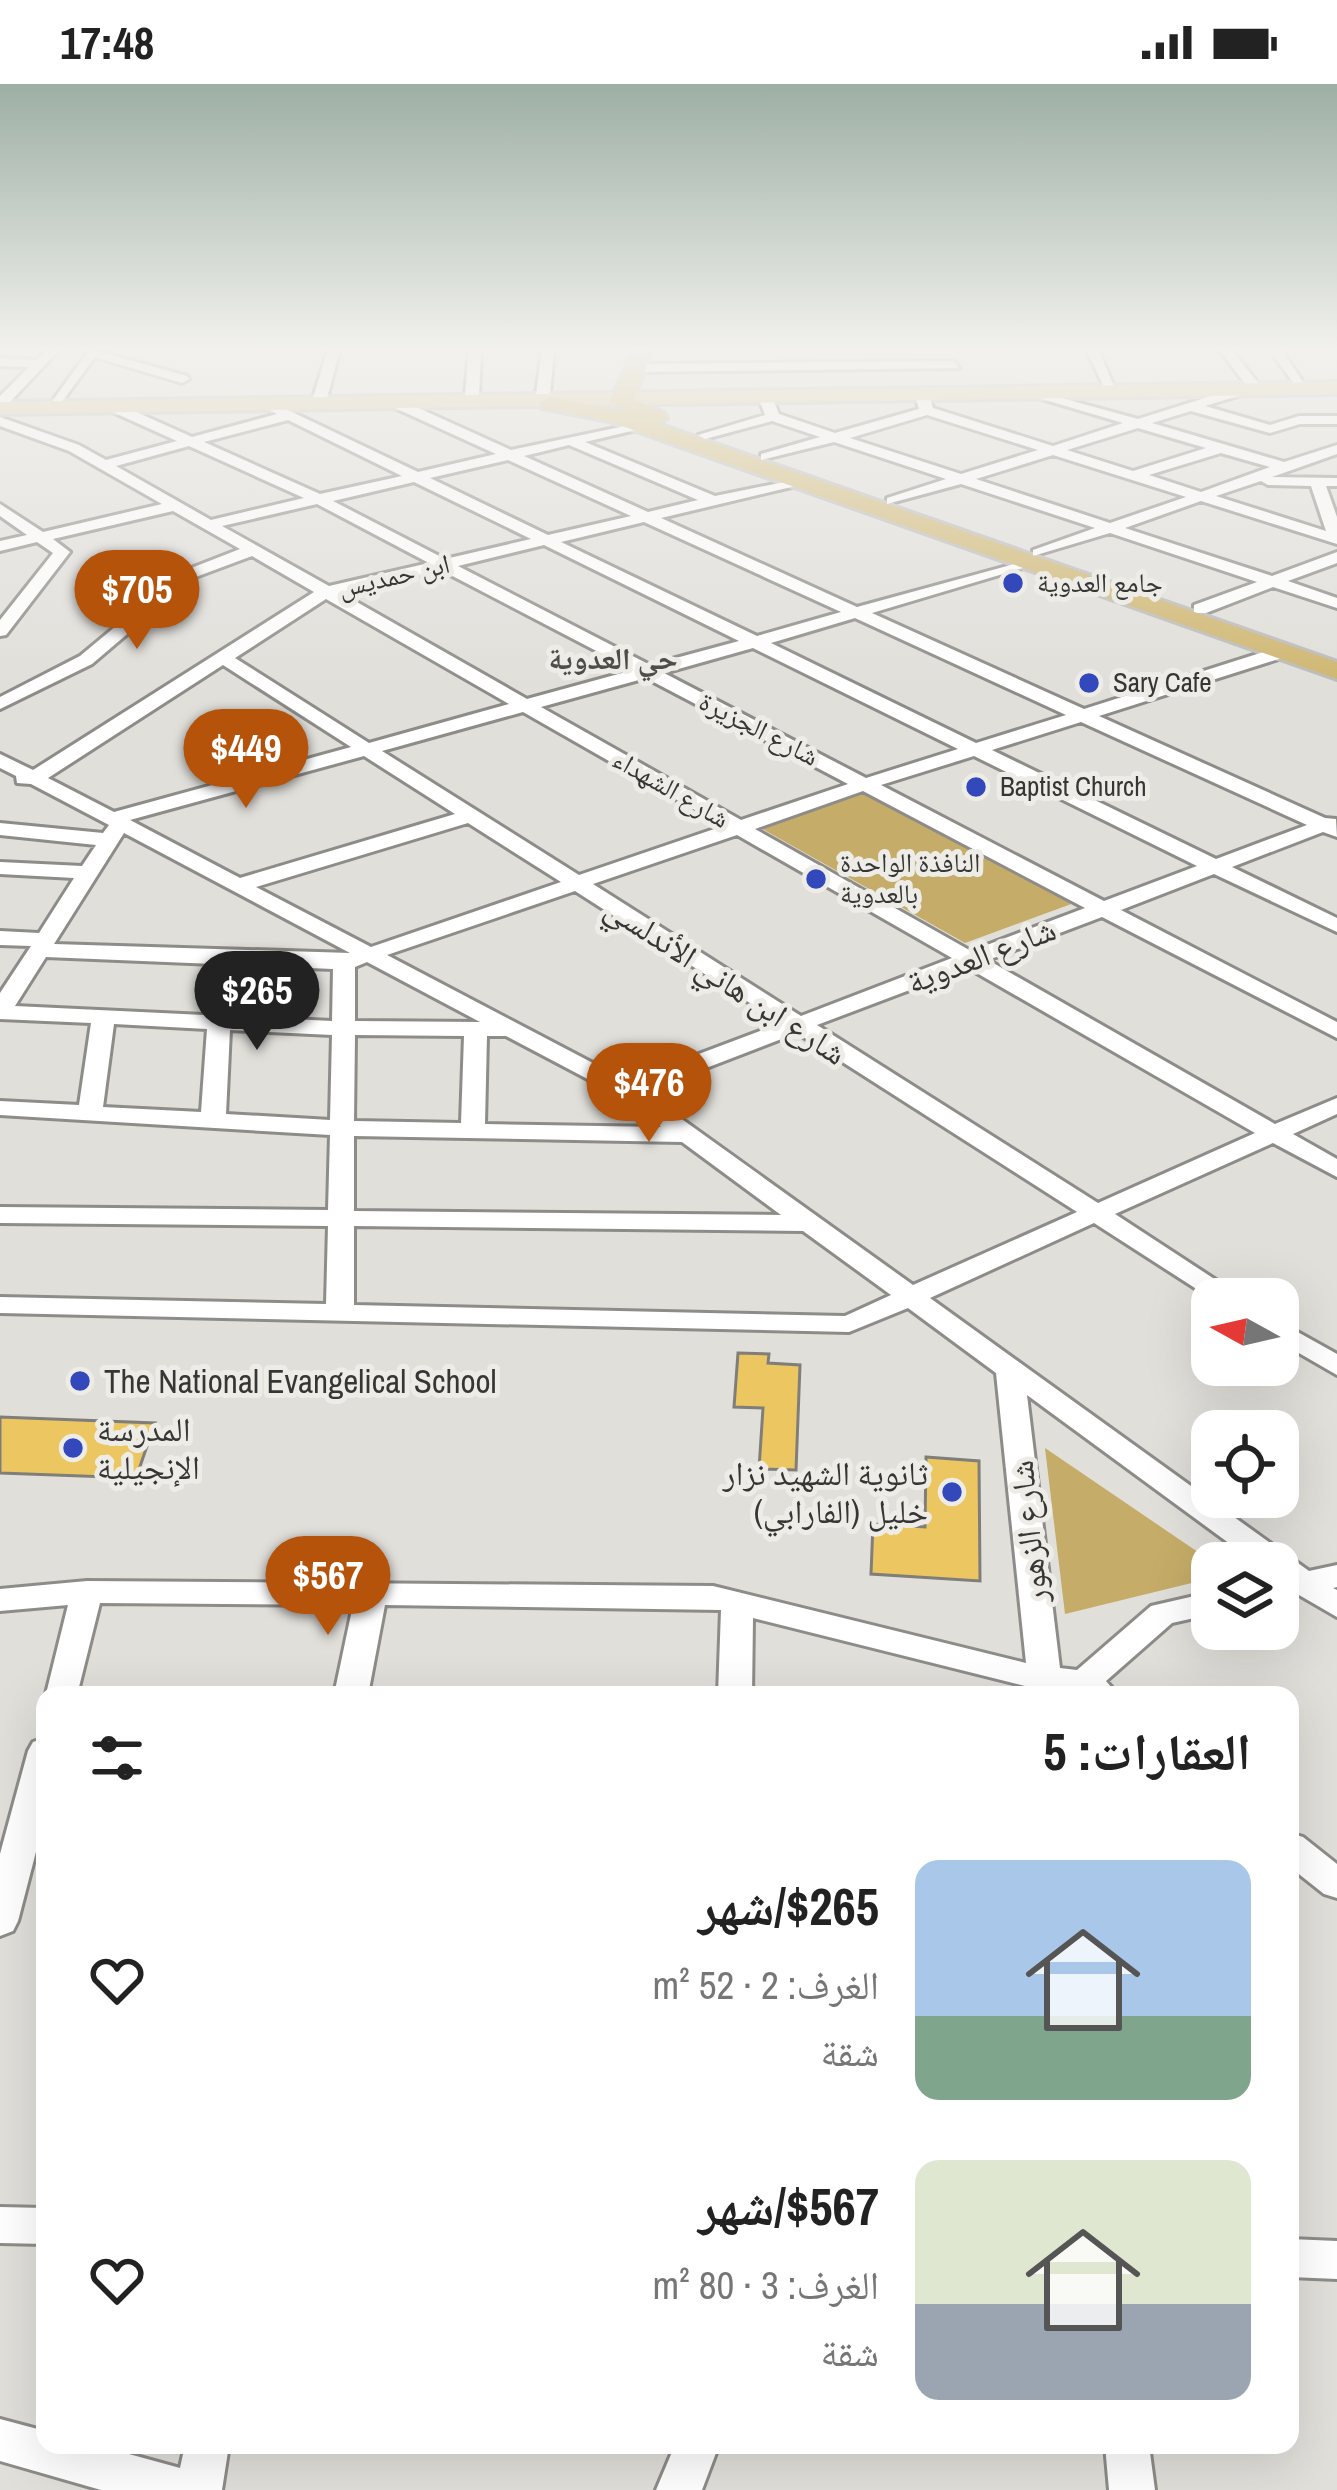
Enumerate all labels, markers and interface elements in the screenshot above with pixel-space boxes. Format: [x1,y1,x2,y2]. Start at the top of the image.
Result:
text: 17:48 [60,12,154,73]
street label: ابن حمديس [334,545,453,605]
pin: $705 [66,550,208,652]
text: $705 [101,563,173,615]
place label: جامع العدوية [1037,564,1163,600]
marker: جامع العدوية [1000,570,1026,596]
district label: حي العدوية [548,638,678,682]
place label: Sary Cafe [1113,664,1211,700]
marker: Sary Cafe [1076,670,1102,696]
street label: شارع الجزيرة [693,683,825,774]
pin: $449 [175,709,317,811]
text: $449 [210,722,282,774]
street label: شارع الشهداء [607,740,736,836]
place label: Baptist Church [1000,768,1146,804]
marker: Baptist Church [963,774,989,800]
place label: النافذة الواحدة بالعدوية [840,844,980,911]
marker: النافذة الواحدة بالعدوية [803,866,829,892]
street label: شارع ابن هاني الأندلسي [594,885,855,1078]
street label: شارع العدوية [900,906,1062,1004]
pin: $265 [186,951,328,1053]
text: $265 [221,964,293,1016]
pin: $476 [578,1043,720,1145]
text: $476 [613,1056,685,1108]
north arrow [1191,1278,1299,1386]
map controls [1191,1278,1299,1650]
place label: The National Evangelical School [104,1359,497,1403]
marker: The National Evangelical School [67,1368,93,1394]
place label: المدرسة الإنجيلية [97,1407,200,1489]
button: locate [1191,1410,1299,1518]
marker: المدرسة الإنجيلية [60,1435,86,1461]
place label: ثانوية الشهيد نزار خليل (الفارابي) [722,1451,928,1537]
street label: شارع الزهور [999,1458,1057,1607]
marker: ثانوية الشهيد نزار خليل (الفارابي) [939,1479,965,1505]
pin: $567 [257,1536,399,1638]
button: layers [1191,1542,1299,1650]
text: $567 [292,1549,364,1601]
text: العقارات: 5 [1043,1717,1251,1786]
icon: filters [84,1725,150,1791]
text: $265/شهر [698,1872,879,1941]
icon: home [1011,1908,1155,2052]
icon: heart [84,1947,150,2013]
text: الغرف: 2 · 52 m² [652,1959,879,2011]
text: شقة [821,2026,879,2078]
text: $567/شهر [698,2172,879,2241]
icon: home [1011,2208,1155,2352]
icon: heart [84,2247,150,2313]
text: الغرف: 3 · 80 m² [652,2259,879,2311]
text: شقة [821,2326,879,2378]

